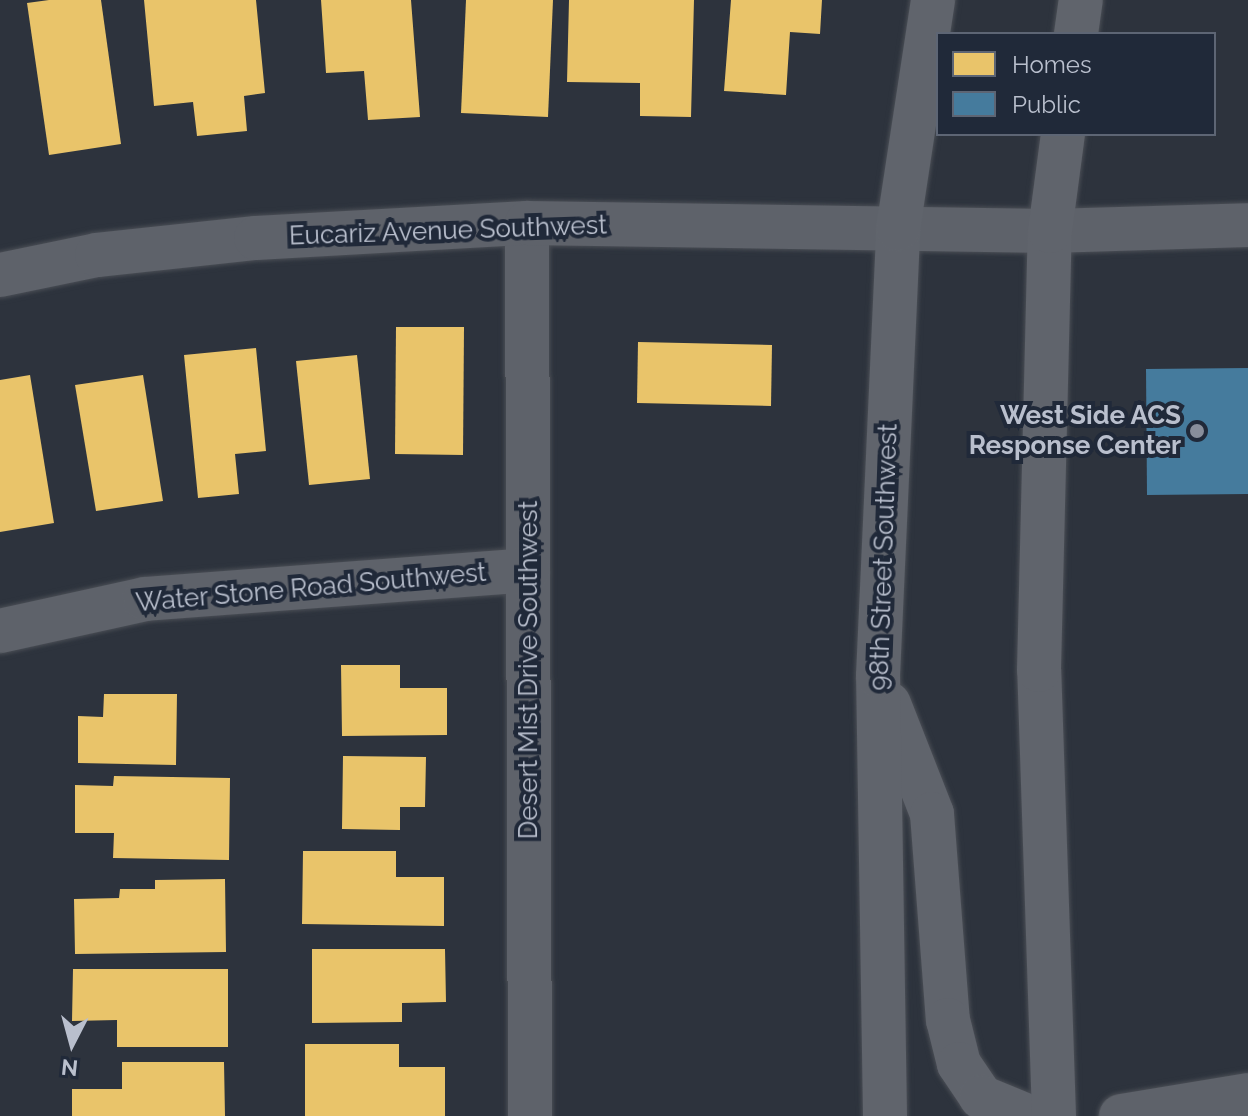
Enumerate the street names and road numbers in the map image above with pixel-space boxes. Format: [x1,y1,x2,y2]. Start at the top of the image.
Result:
street label: Eucariz Avenue Southwest [288,210,608,252]
street label: 98th Street Southwest [864,423,904,691]
street label: Desert Mist Drive Southwest [513,501,545,839]
street label: Water Stone Road Southwest [134,557,488,619]

